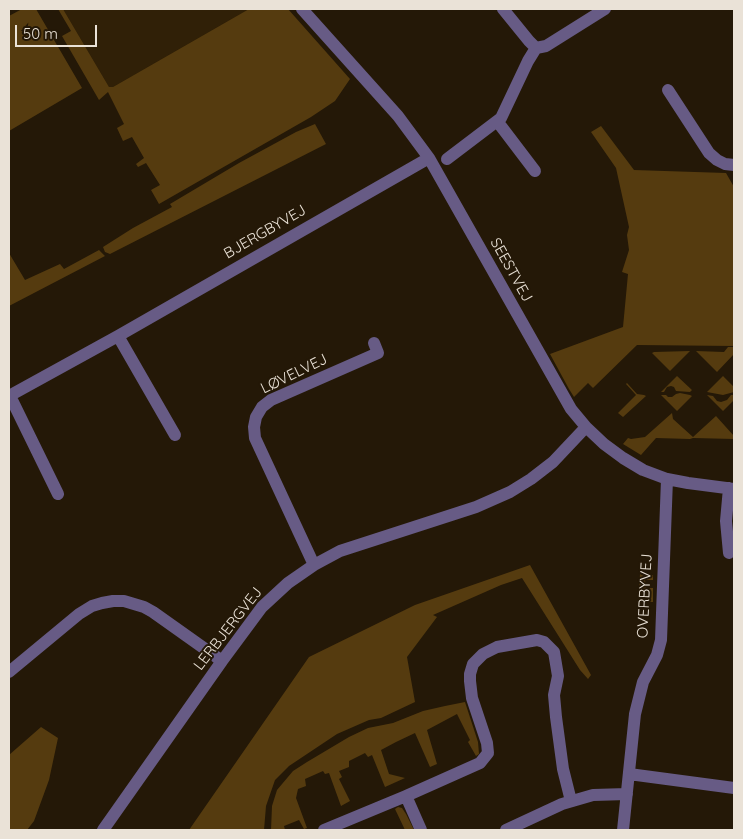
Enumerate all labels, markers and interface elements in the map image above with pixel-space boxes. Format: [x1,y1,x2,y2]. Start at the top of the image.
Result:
scale bar [18,15,100,47]
text: 50 m [23,24,58,43]
street label: BJERGBYVEJ [221,201,309,263]
street label: SEESTVEJ [486,235,536,305]
street label: LØVELVEJ [258,350,330,398]
street label: OVERBYVEJ [634,553,656,639]
street label: LERBJERGVEJ [190,584,266,674]

